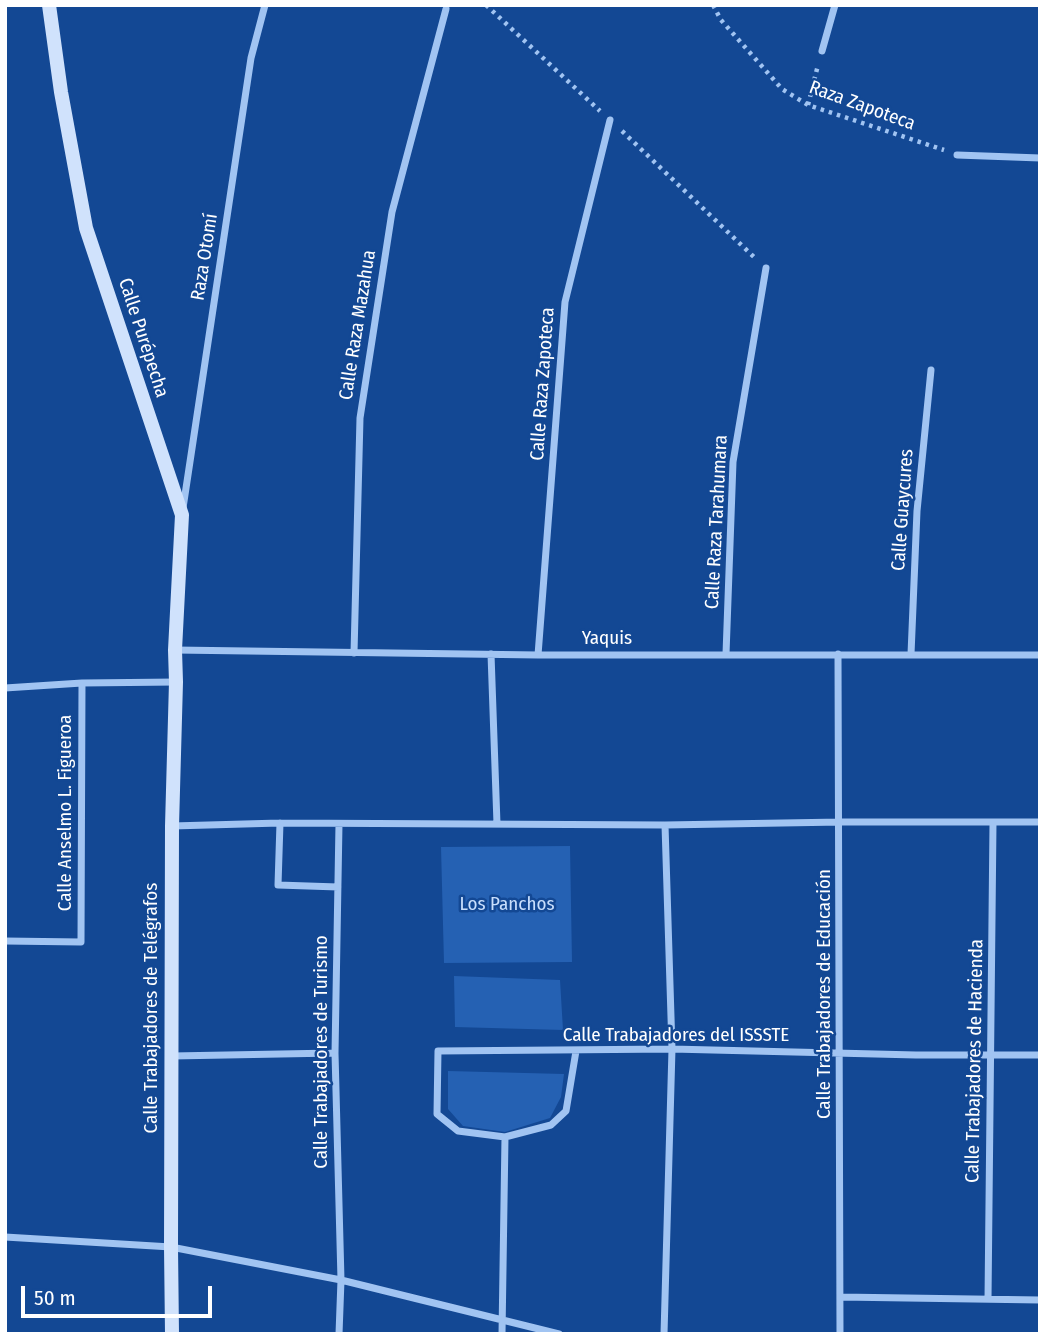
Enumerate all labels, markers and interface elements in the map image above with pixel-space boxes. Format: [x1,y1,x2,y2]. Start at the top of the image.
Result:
street label: Raza Zapoteca [806,76,918,136]
street label: Raza Otomí [187,212,223,302]
street label: Calle Raza Mazahua [335,248,381,402]
street label: Calle Purépecha [113,275,173,401]
street label: Calle Raza Zapoteca [526,307,560,461]
street label: Calle Raza Tarahumara [701,434,733,610]
street label: Calle Guaycures [887,448,919,572]
street label: Yaquis [582,628,632,650]
street label: Calle Anselmo L. Figueroa [55,715,77,911]
street label: Calle Trabajadores de Educación [814,869,836,1119]
street label: Calle Trabajadores de Telégrafos [141,883,163,1133]
park label: Los Panchos [459,894,555,916]
street label: Calle Trabajadores de Turismo [311,935,333,1169]
street label: Calle Trabajadores de Hacienda [961,939,989,1183]
street label: Calle Trabajadores del ISSSTE [563,1025,789,1047]
scale bar [24,1272,215,1316]
text: 50 m [34,1285,76,1311]

